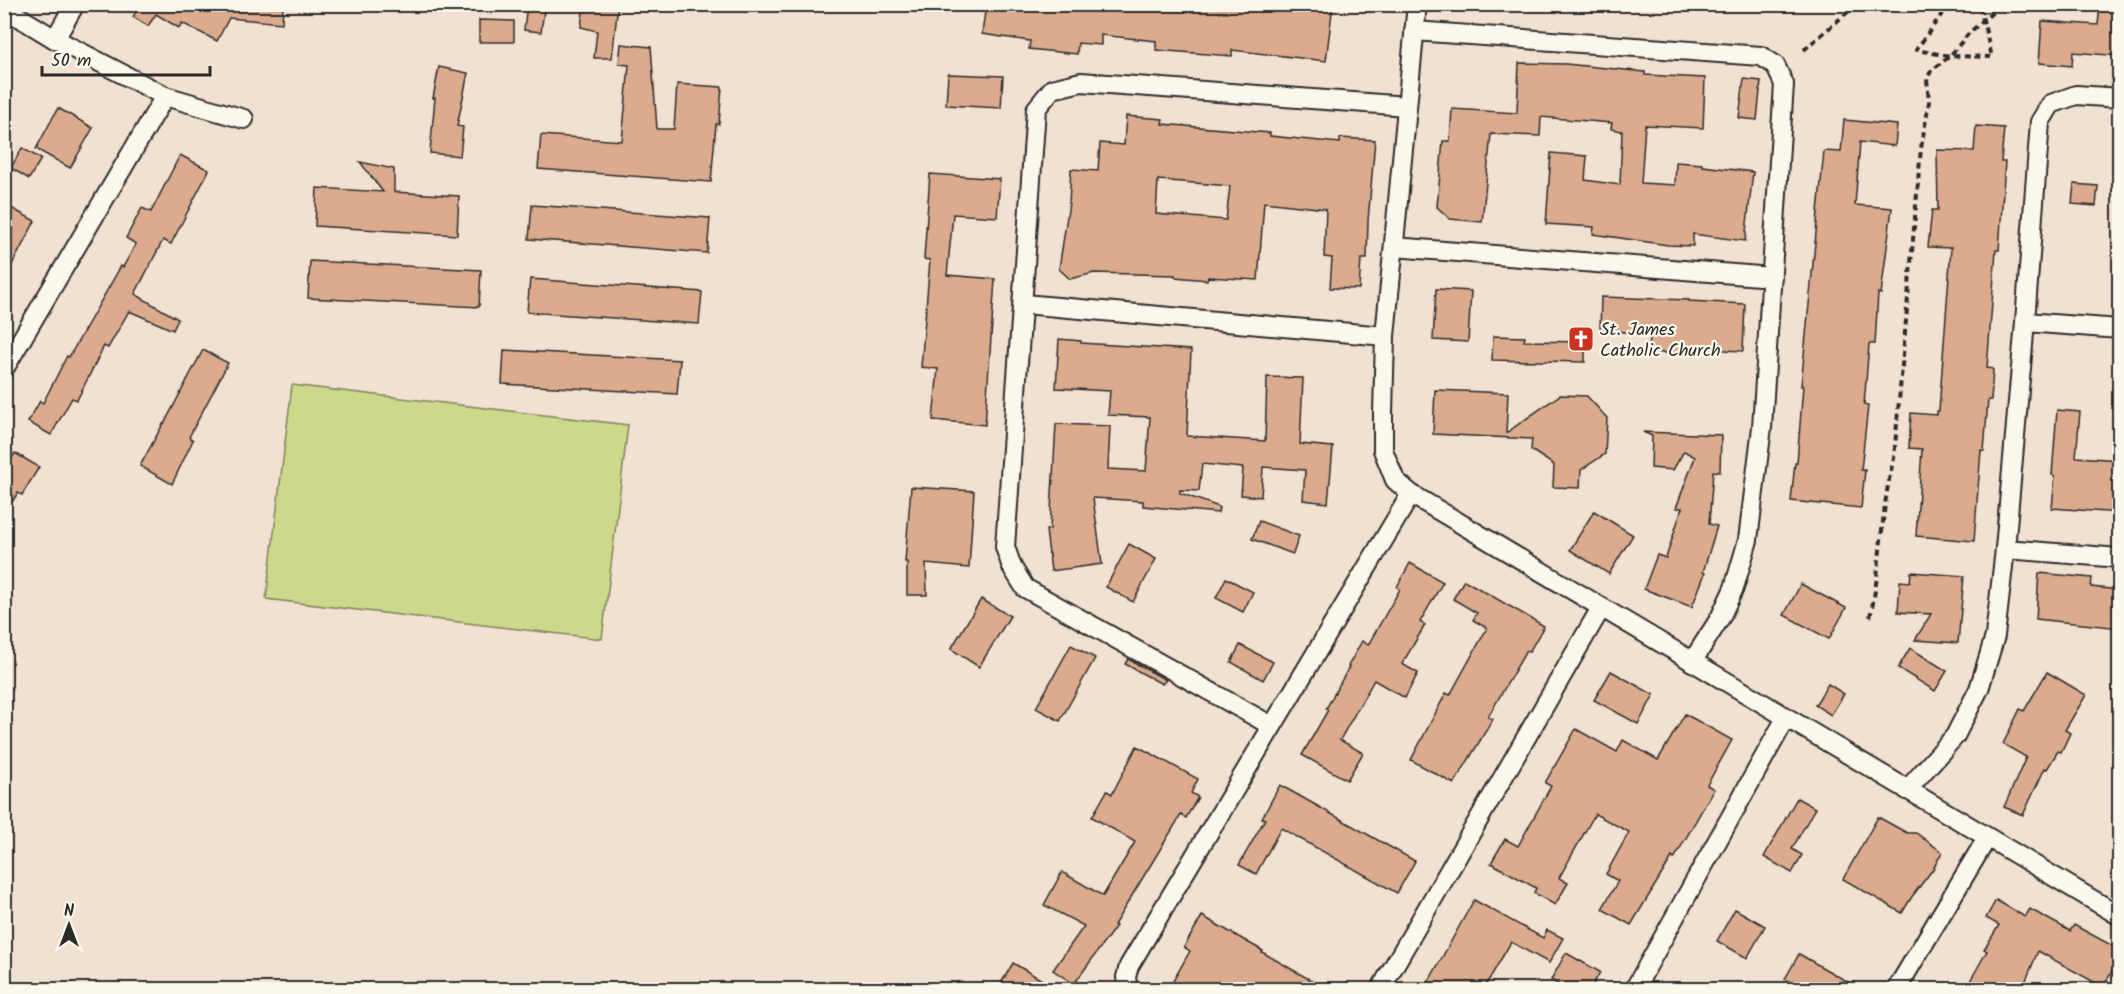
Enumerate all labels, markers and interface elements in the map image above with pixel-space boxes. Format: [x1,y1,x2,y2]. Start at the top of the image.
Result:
scale bar [42,39,210,77]
text: 50 m [51,47,91,76]
place label: St. James Catholic Church [1600,316,1721,366]
church icon: St. James Catholic Church [1566,324,1596,354]
north arrow [39,895,99,955]
text: N [64,899,74,924]

